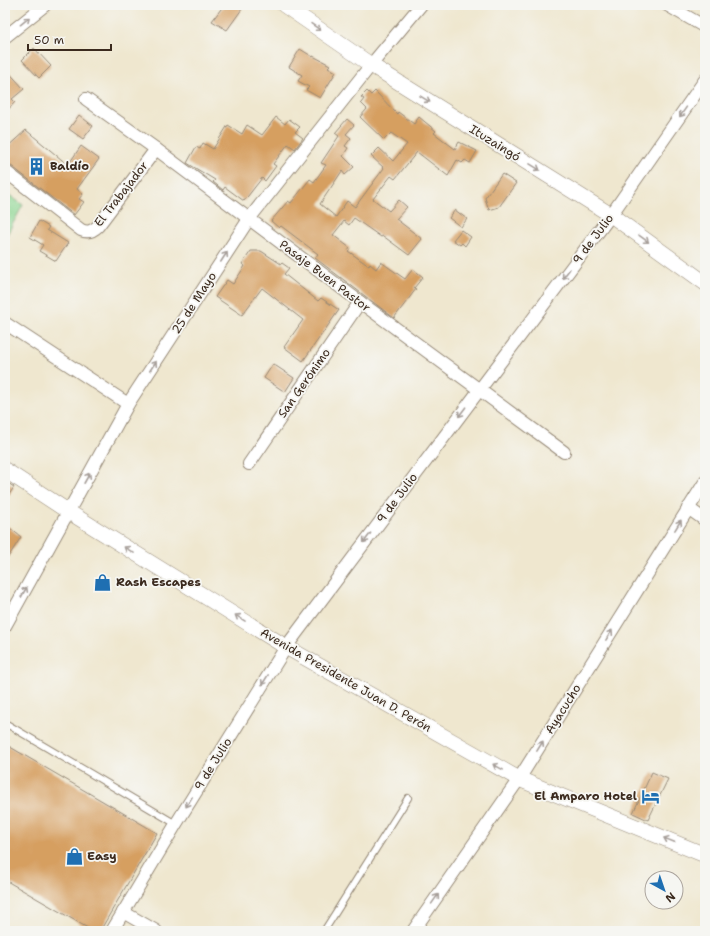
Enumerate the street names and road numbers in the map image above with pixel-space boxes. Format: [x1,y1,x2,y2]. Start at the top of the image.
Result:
street label: Ituzaingó [466,121,524,165]
street label: El Trabajador [90,158,152,230]
street label: 9 de Julio [569,211,617,267]
street label: Pasaje Buen Pastor [276,236,374,316]
street label: 25 de Mayo [168,269,220,337]
street label: San Gerónimo [274,345,334,421]
street label: 9 de Julio [373,470,421,526]
street label: Avenida Presidente Juan D. Perón [258,624,434,736]
street label: Ayacucho [541,681,585,737]
street label: 9 de Julio [191,735,235,793]

